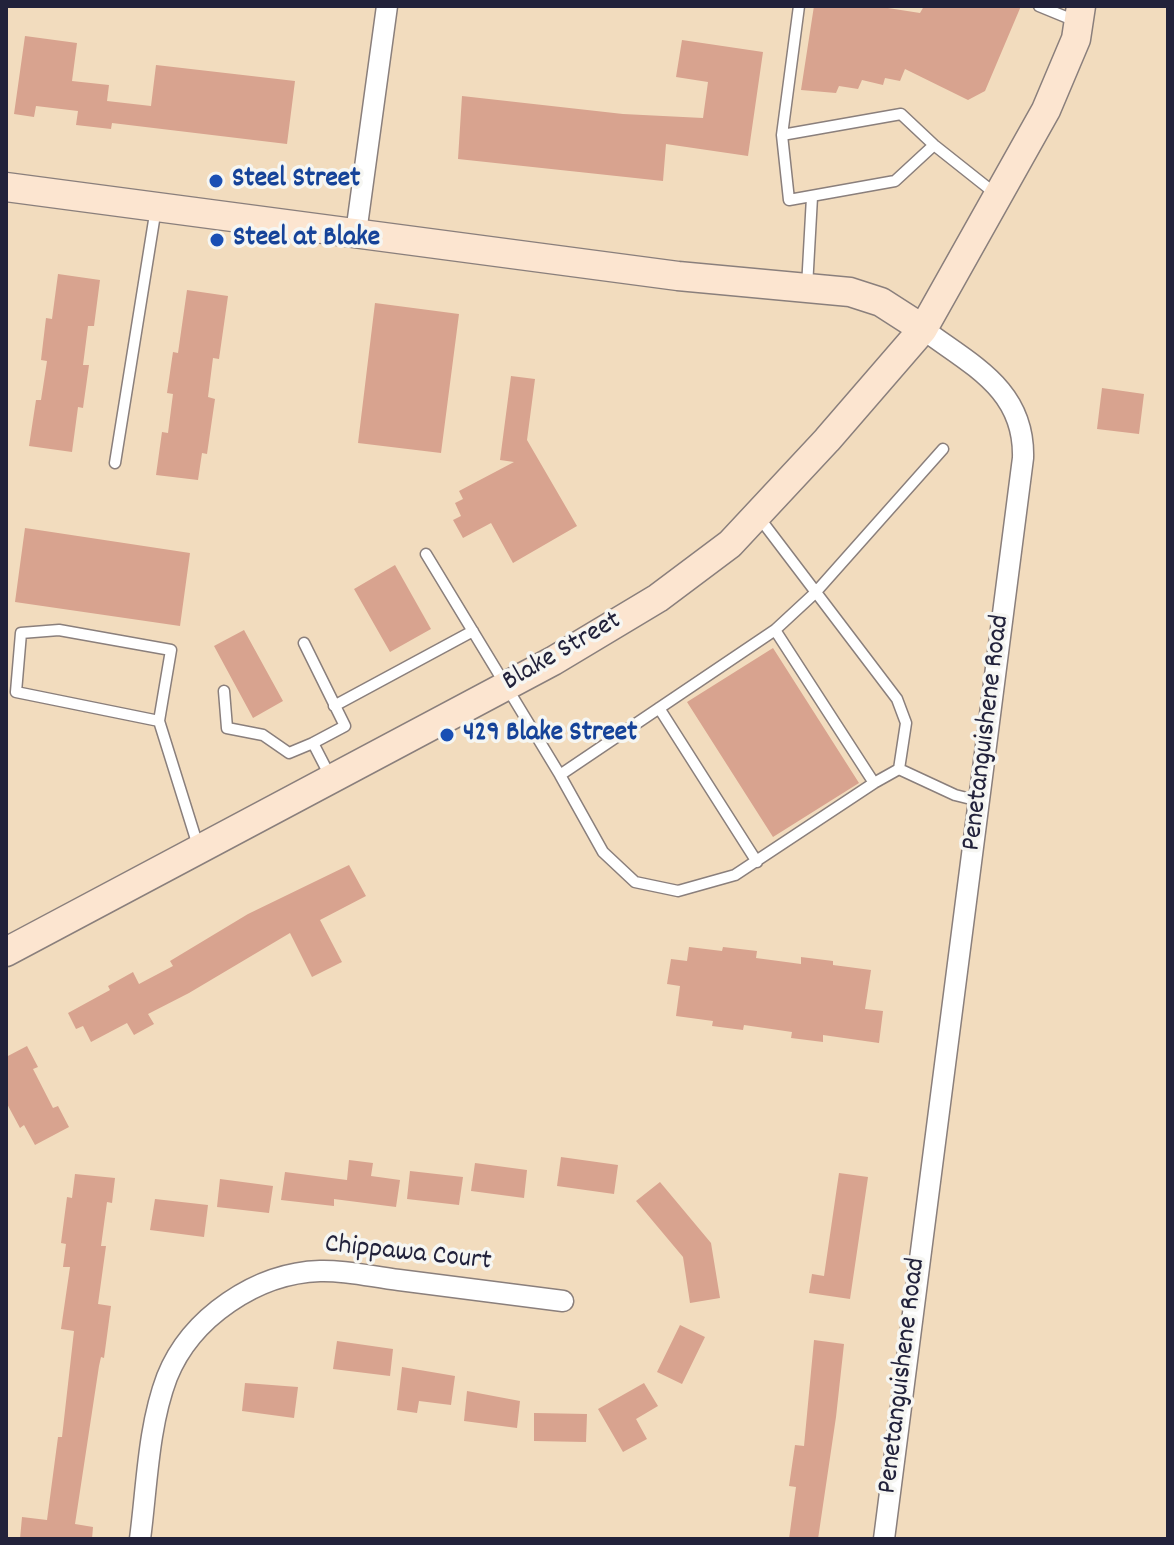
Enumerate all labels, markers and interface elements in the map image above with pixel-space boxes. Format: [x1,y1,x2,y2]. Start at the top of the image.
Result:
place label: Steel Street [232,164,360,198]
marker: Steel Street [207,172,225,190]
place label: Steel at Blake [233,223,380,257]
marker: Steel at Blake [208,231,226,249]
street label: Blake Street [498,606,628,700]
street label: Penetanguishene Road [957,613,1019,853]
place label: 429 Blake Street [463,718,637,752]
marker: 429 Blake Street [438,726,456,744]
street label: Chippawa Court [323,1230,493,1280]
street label: Penetanguishene Road [873,1256,935,1496]

